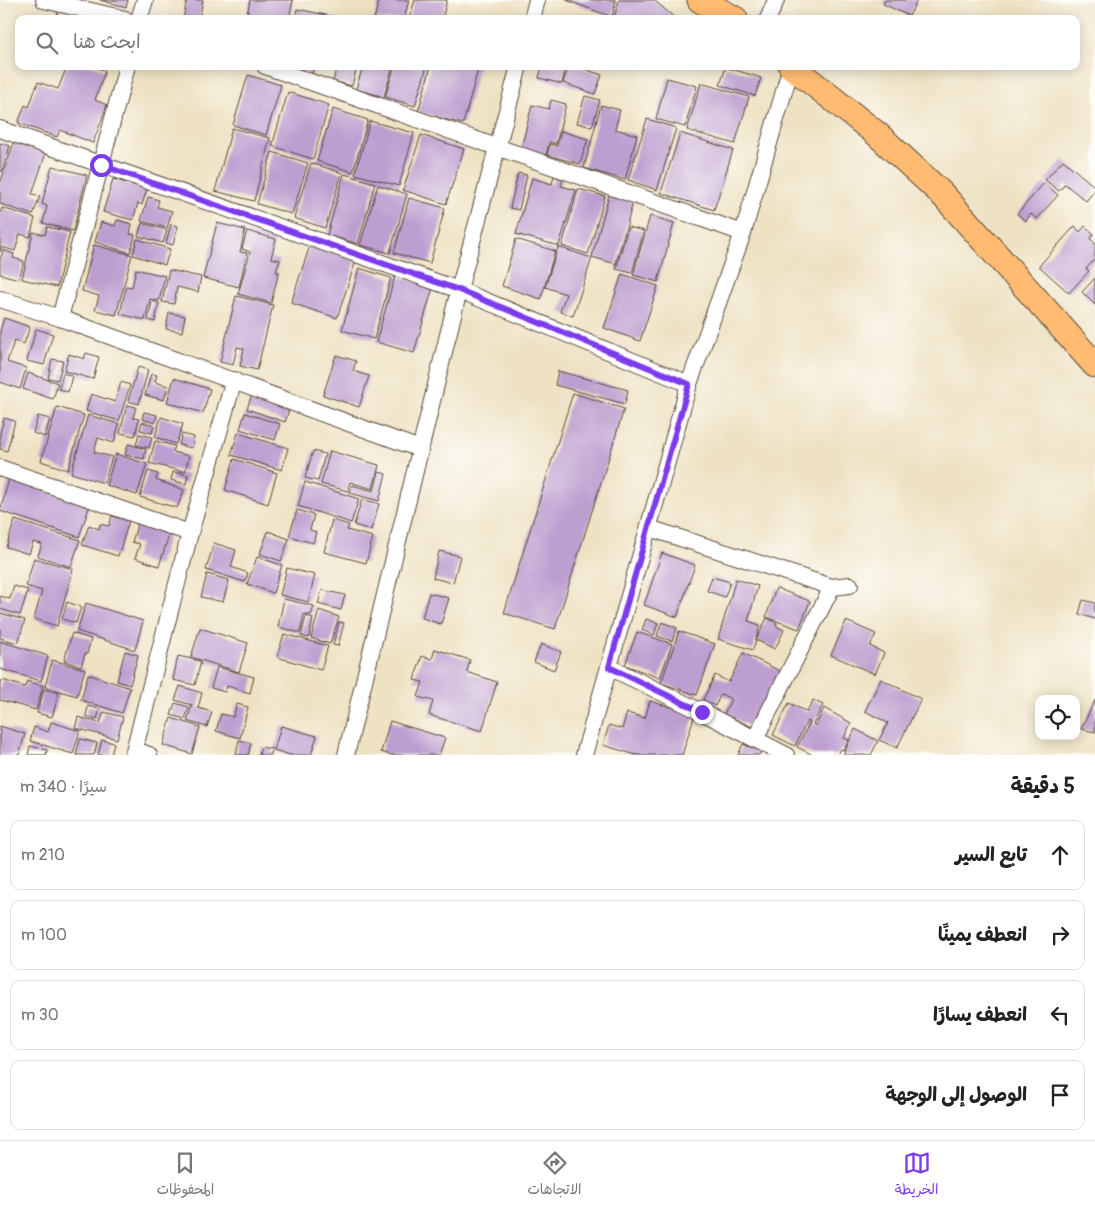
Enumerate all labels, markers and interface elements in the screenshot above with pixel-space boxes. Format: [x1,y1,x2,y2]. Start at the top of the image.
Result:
search box [15,15,1080,70]
icon: search [33,29,61,57]
text: ابحث هنا [73,30,141,54]
route start [90,154,113,177]
map controls [1035,695,1080,740]
button: locate [1035,695,1080,740]
route end [691,701,714,724]
text: 5 دقيقة [1011,773,1075,800]
text: سيرًا · 340 m [20,777,107,797]
icon: ahead [1046,841,1074,869]
text: تابع السير [955,843,1027,867]
text: 210 m [21,845,65,865]
icon: right [1046,921,1074,949]
text: انعطف يمينًا [938,923,1027,947]
text: 100 m [21,925,67,945]
icon: left [1046,1001,1074,1029]
text: انعطف يسارًا [933,1003,1027,1027]
text: 30 m [21,1005,59,1025]
icon: arrive [1046,1081,1074,1109]
text: الوصول إلى الوجهة [885,1083,1027,1107]
tab: المحفوظات [157,1149,214,1202]
tab: الاتجاهات [527,1149,582,1202]
tab: الخريطة [895,1149,938,1202]

